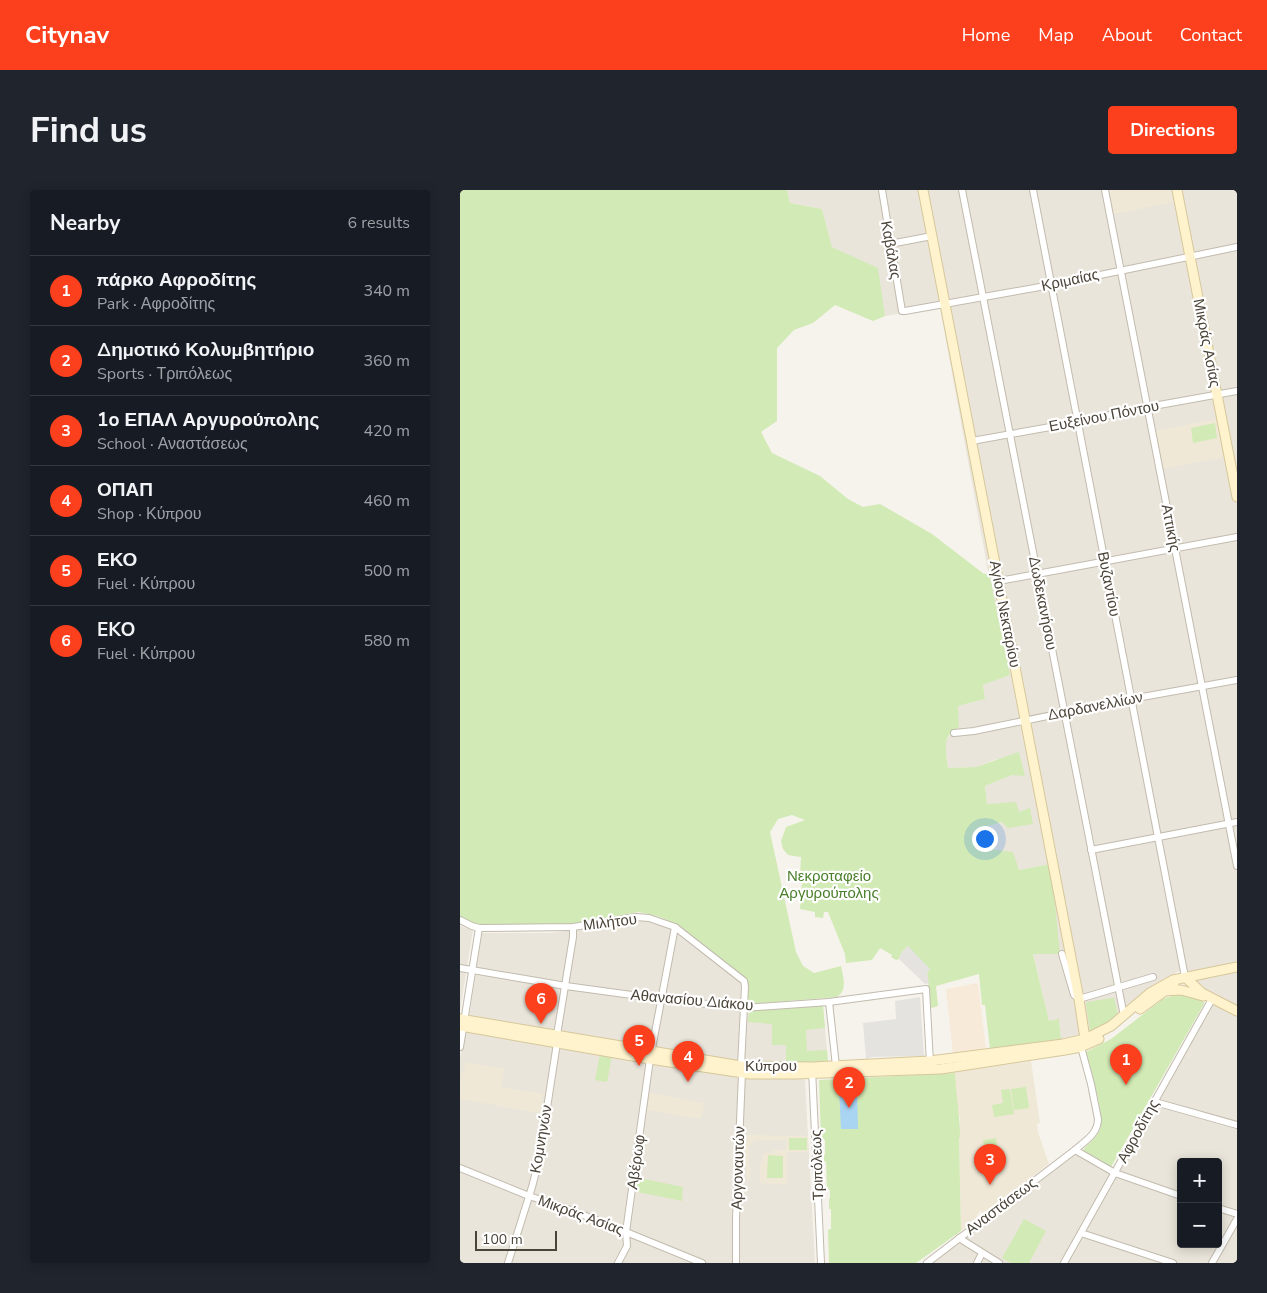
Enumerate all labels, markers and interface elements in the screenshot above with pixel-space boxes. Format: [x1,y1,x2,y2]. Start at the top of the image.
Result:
text: Citynav [25,19,109,51]
text: Home [962,23,1010,47]
text: Map [1038,23,1074,47]
text: About [1102,23,1152,47]
text: Contact [1180,23,1242,47]
button: Directions [1108,106,1237,154]
text: Find us [30,107,147,154]
text: Nearby [50,209,120,237]
text: 6 results [348,212,410,234]
street label: Καβάλας [876,219,906,281]
street label: Κριμαίας [1039,264,1101,296]
text: πάρκο Αφροδίτης [97,267,256,293]
text: 1 [61,280,71,302]
text: 340 m [363,280,410,302]
text: Park · Αφροδίτης [97,293,215,315]
street label: Μικράς Ασίας [1189,297,1225,389]
text: Δημοτικό Κολυμβητήριο [97,337,314,363]
text: 2 [61,350,71,372]
text: 360 m [363,350,410,372]
text: Sports · Τριπόλεως [97,363,232,385]
street label: Ευξείνου Πόντου [1047,396,1161,436]
text: 1o ΕΠΑΛ Αργυρούπολης [97,407,319,433]
text: 3 [61,420,71,442]
text: 420 m [363,420,410,442]
text: School · Αναστάσεως [97,433,248,455]
text: ΟΠΑΠ [97,477,153,503]
text: 4 [61,490,71,512]
text: 460 m [363,490,410,512]
street label: Αττικής [1157,502,1185,554]
text: Shop · Κύπρου [97,503,202,525]
text: ΕΚΟ [97,547,137,573]
street label: Βυζαντίου [1093,550,1125,618]
street label: Δωδεκανήσου [1024,554,1062,652]
street label: Αγίου Νεκταρίου [985,559,1025,669]
text: 5 [61,560,71,582]
text: 500 m [363,560,410,582]
text: Fuel · Κύπρου [97,573,195,595]
text: EKO [97,617,135,643]
text: 6 [61,630,71,652]
text: 580 m [363,630,410,652]
text: Fuel · Κύπρου [97,643,195,665]
street label: Δαρδανελλίων [1046,687,1144,725]
your location [972,826,998,852]
park label: Νεκροταφείο Αργυρούπολης [779,866,879,903]
street label: Μιλήτου [582,909,638,935]
pin: 6 [525,983,557,1024]
street label: Αθανασίου Διάκου [630,985,754,1015]
pin: 5 [623,1025,655,1066]
pin: 4 [672,1041,704,1082]
pin: 1 [1110,1044,1142,1085]
street label: Κύπρου [745,1056,797,1076]
pin: 2 [833,1067,865,1108]
street label: Αφροδίτης [1112,1096,1164,1166]
street label: Κομνηνών [525,1103,557,1175]
street label: Αργοναυτών [727,1126,749,1210]
street label: Τριπόλεως [806,1129,828,1201]
street label: Αβέρωφ [622,1133,650,1191]
pin: 3 [974,1144,1006,1185]
map controls [1177,1158,1222,1248]
button: + [1177,1158,1222,1203]
street label: Αναστάσεως [961,1173,1041,1239]
street label: Μικράς Ασίας [535,1190,627,1240]
button: − [1177,1203,1222,1248]
scale bar [475,1228,558,1251]
text: 100 m [482,1230,523,1249]

